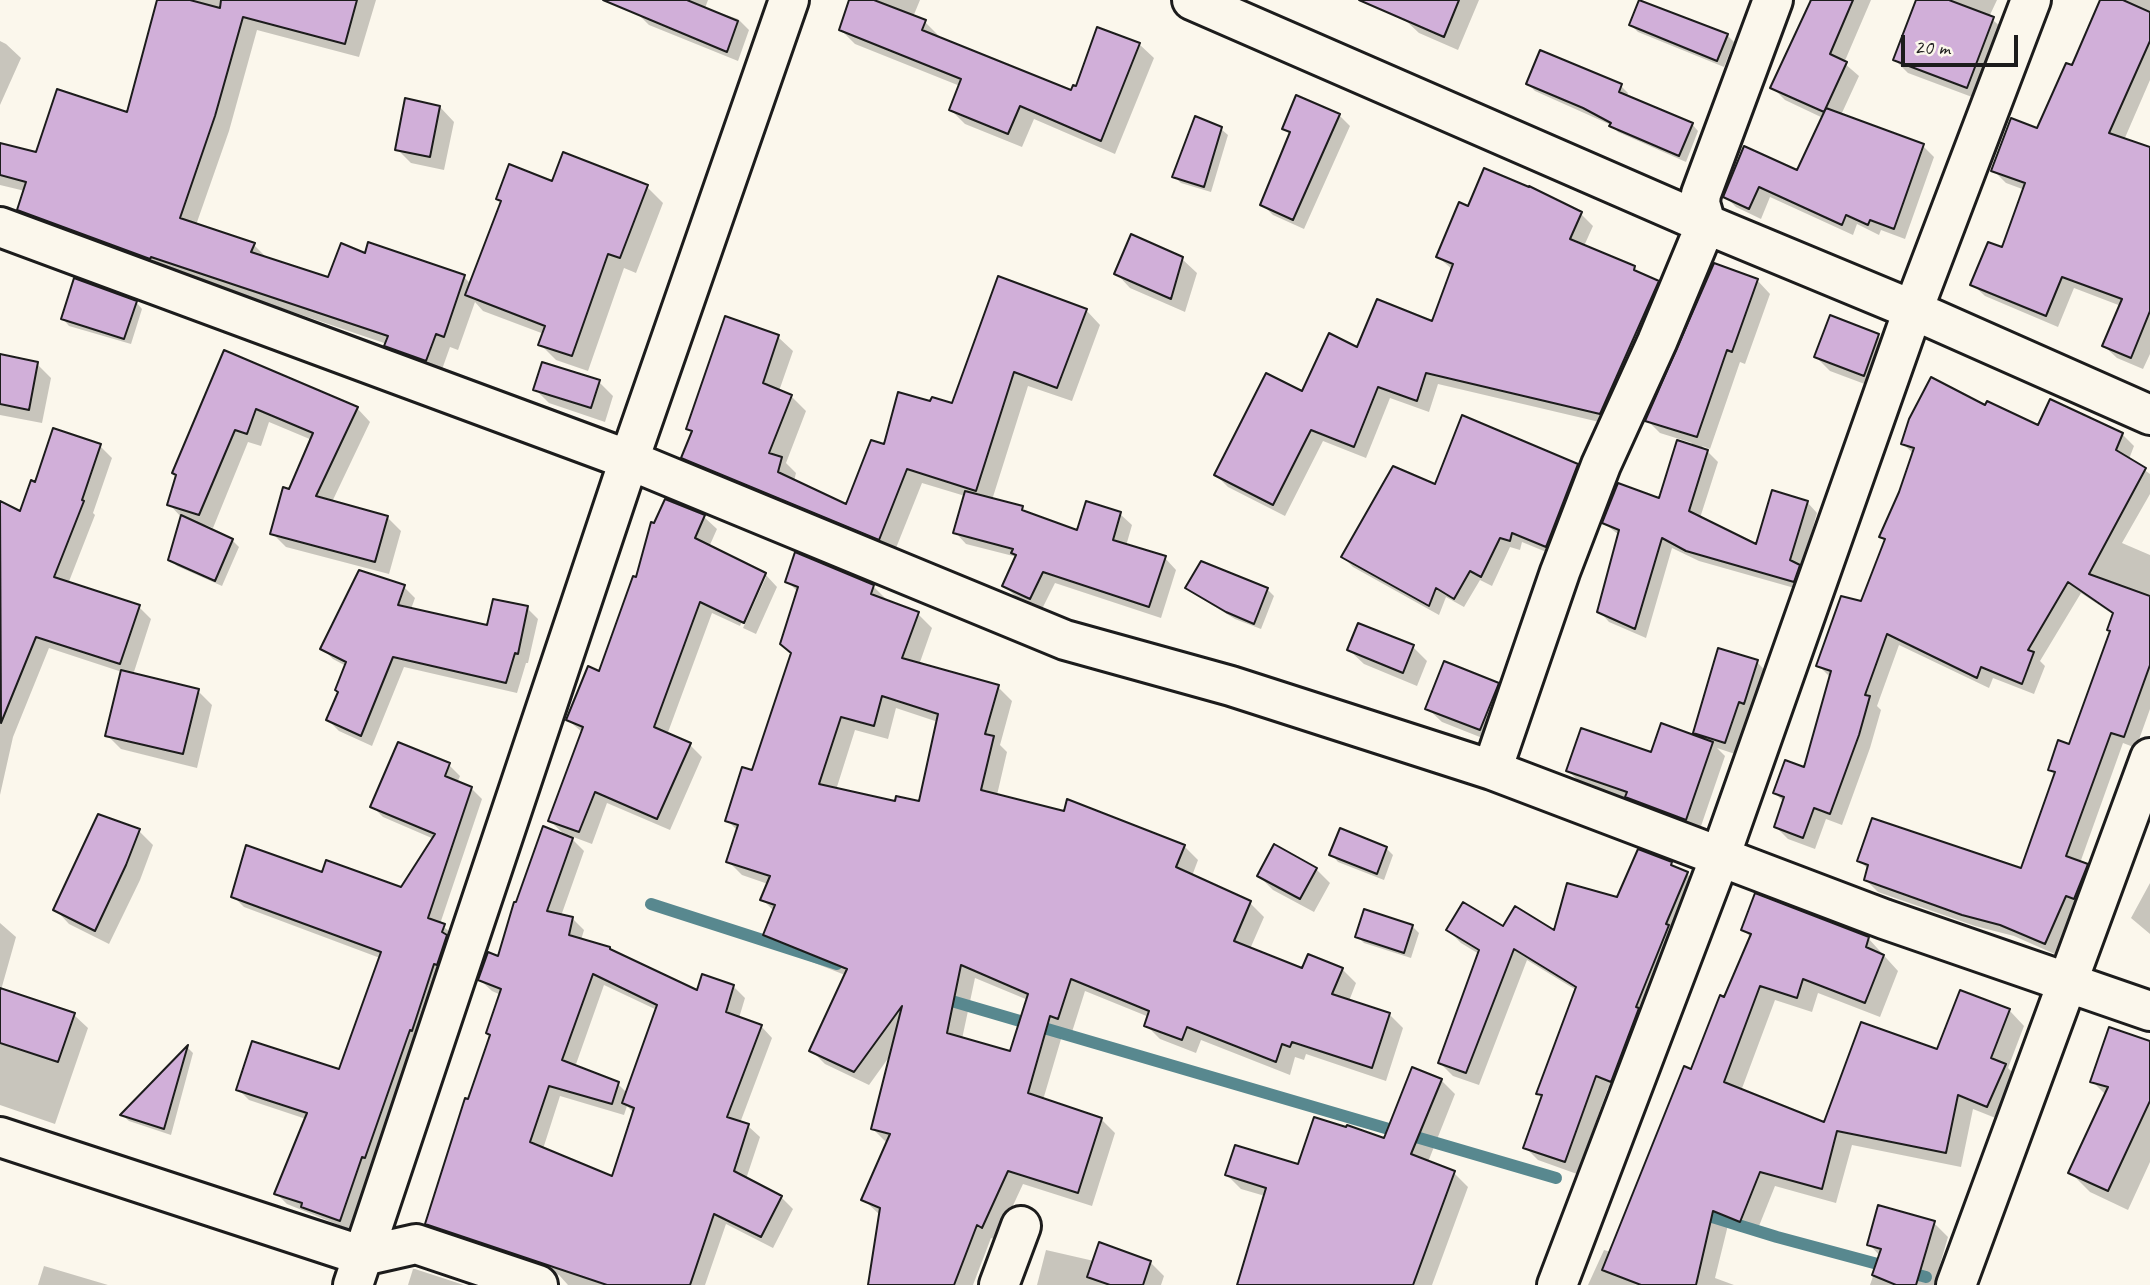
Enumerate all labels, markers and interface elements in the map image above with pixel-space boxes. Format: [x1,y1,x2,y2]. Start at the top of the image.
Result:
scale bar [1905,21,2022,65]
text: 20 m [1914,34,1950,60]

